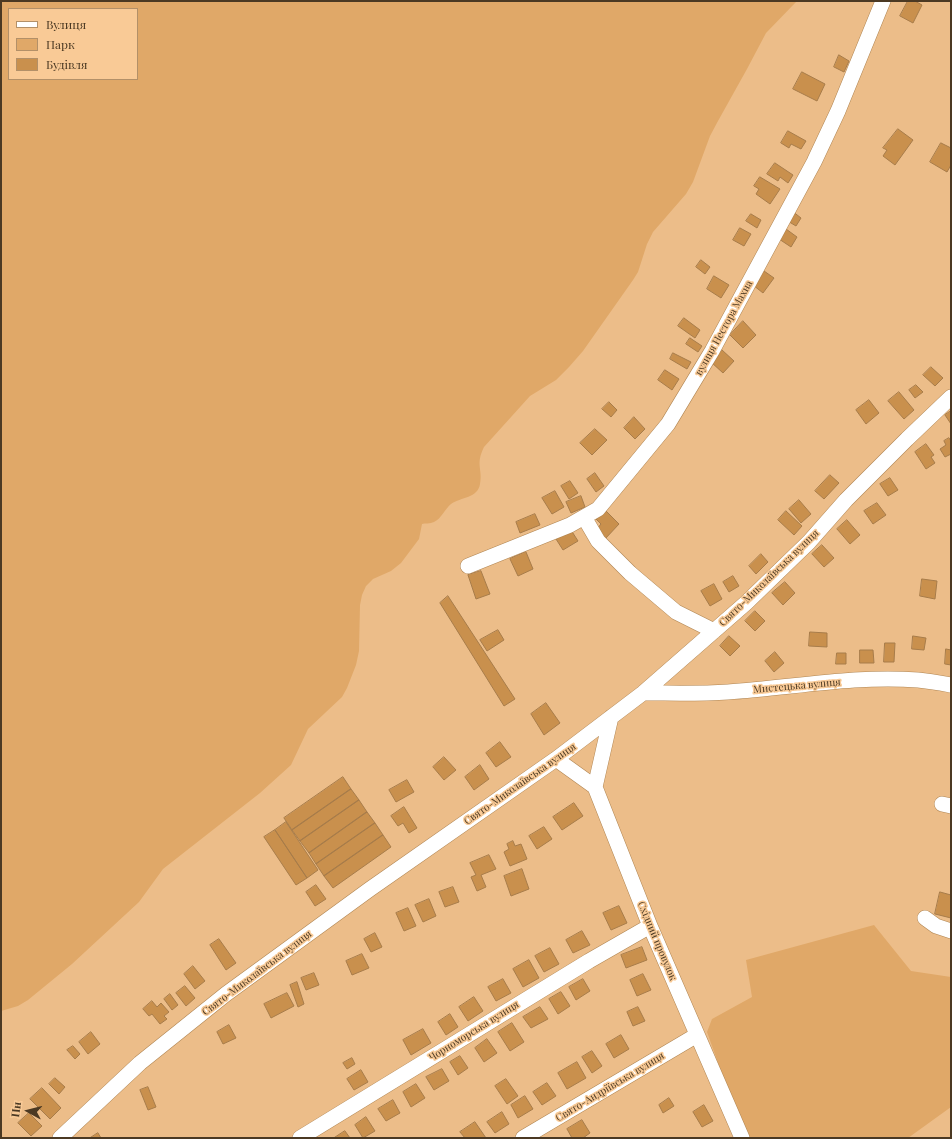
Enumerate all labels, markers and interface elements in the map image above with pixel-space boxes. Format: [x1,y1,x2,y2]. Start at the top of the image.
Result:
legend [8,8,138,80]
text: Вулиця [46,16,86,32]
text: Парк [46,36,75,52]
text: Будівля [46,56,88,72]
street label: вулиця Нестора Махна [693,278,755,378]
street label: Свято-Миколаївська вулиця [717,527,821,629]
street label: Мистецька вулиця [753,676,841,696]
street label: Свято-Миколаївська вулиця [462,741,578,827]
street label: Східний провулок [635,900,679,982]
street label: Свято-Миколаївська вулиця [200,928,314,1018]
street label: Чорноморська вулиця [427,998,521,1064]
street label: Свято-Андріївська вулиця [554,1050,666,1124]
north arrow [8,1091,48,1131]
text: Пн [7,1101,24,1118]

